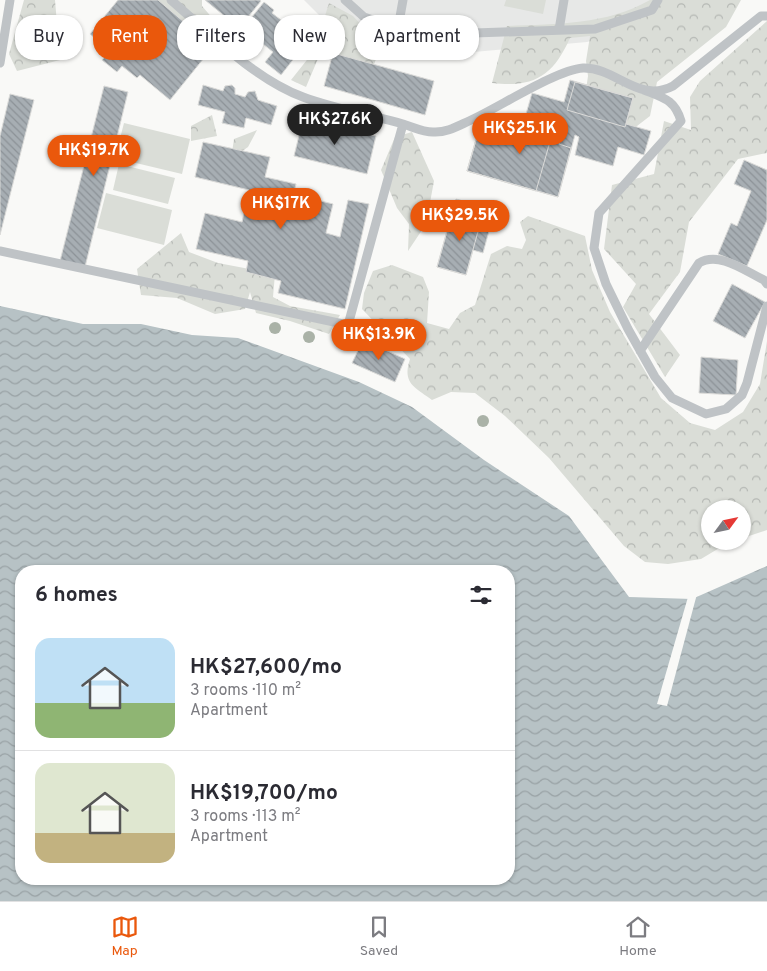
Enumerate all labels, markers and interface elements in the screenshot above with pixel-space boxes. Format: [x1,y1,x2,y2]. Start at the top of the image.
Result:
chip: Buy [15,15,83,60]
chip: Rent [93,15,167,60]
chip: Filters [177,15,264,60]
chip: New [274,15,345,60]
chip: Apartment [355,15,479,60]
pin: HK$27.6K [283,104,387,146]
text: HK$27.6K [298,110,372,130]
pin: HK$25.1K [468,112,572,155]
text: HK$25.1K [483,119,557,139]
pin: HK$19.7K [42,134,146,177]
text: HK$19.7K [58,141,130,161]
pin: HK$17K [240,188,322,230]
text: HK$17K [252,194,310,214]
pin: HK$29.5K [408,200,512,242]
text: HK$29.5K [421,206,499,226]
pin: HK$13.9K [327,318,431,361]
text: HK$13.9K [342,325,416,345]
north arrow [701,500,751,550]
map controls [701,500,751,550]
icon: filters [467,581,495,609]
text: 6 homes [35,582,118,609]
text: HK$27,600/mo [190,654,342,681]
icon: home [75,658,135,718]
text: 3 rooms · 110 m² [190,681,301,701]
text: Apartment [190,701,268,721]
text: HK$19,700/mo [190,780,338,807]
icon: home [75,783,135,843]
text: 3 rooms · 113 m² [190,807,301,827]
text: Apartment [190,827,268,847]
tab: Map [111,913,139,960]
tab: Saved [360,913,398,960]
tab: Home [619,913,656,960]

